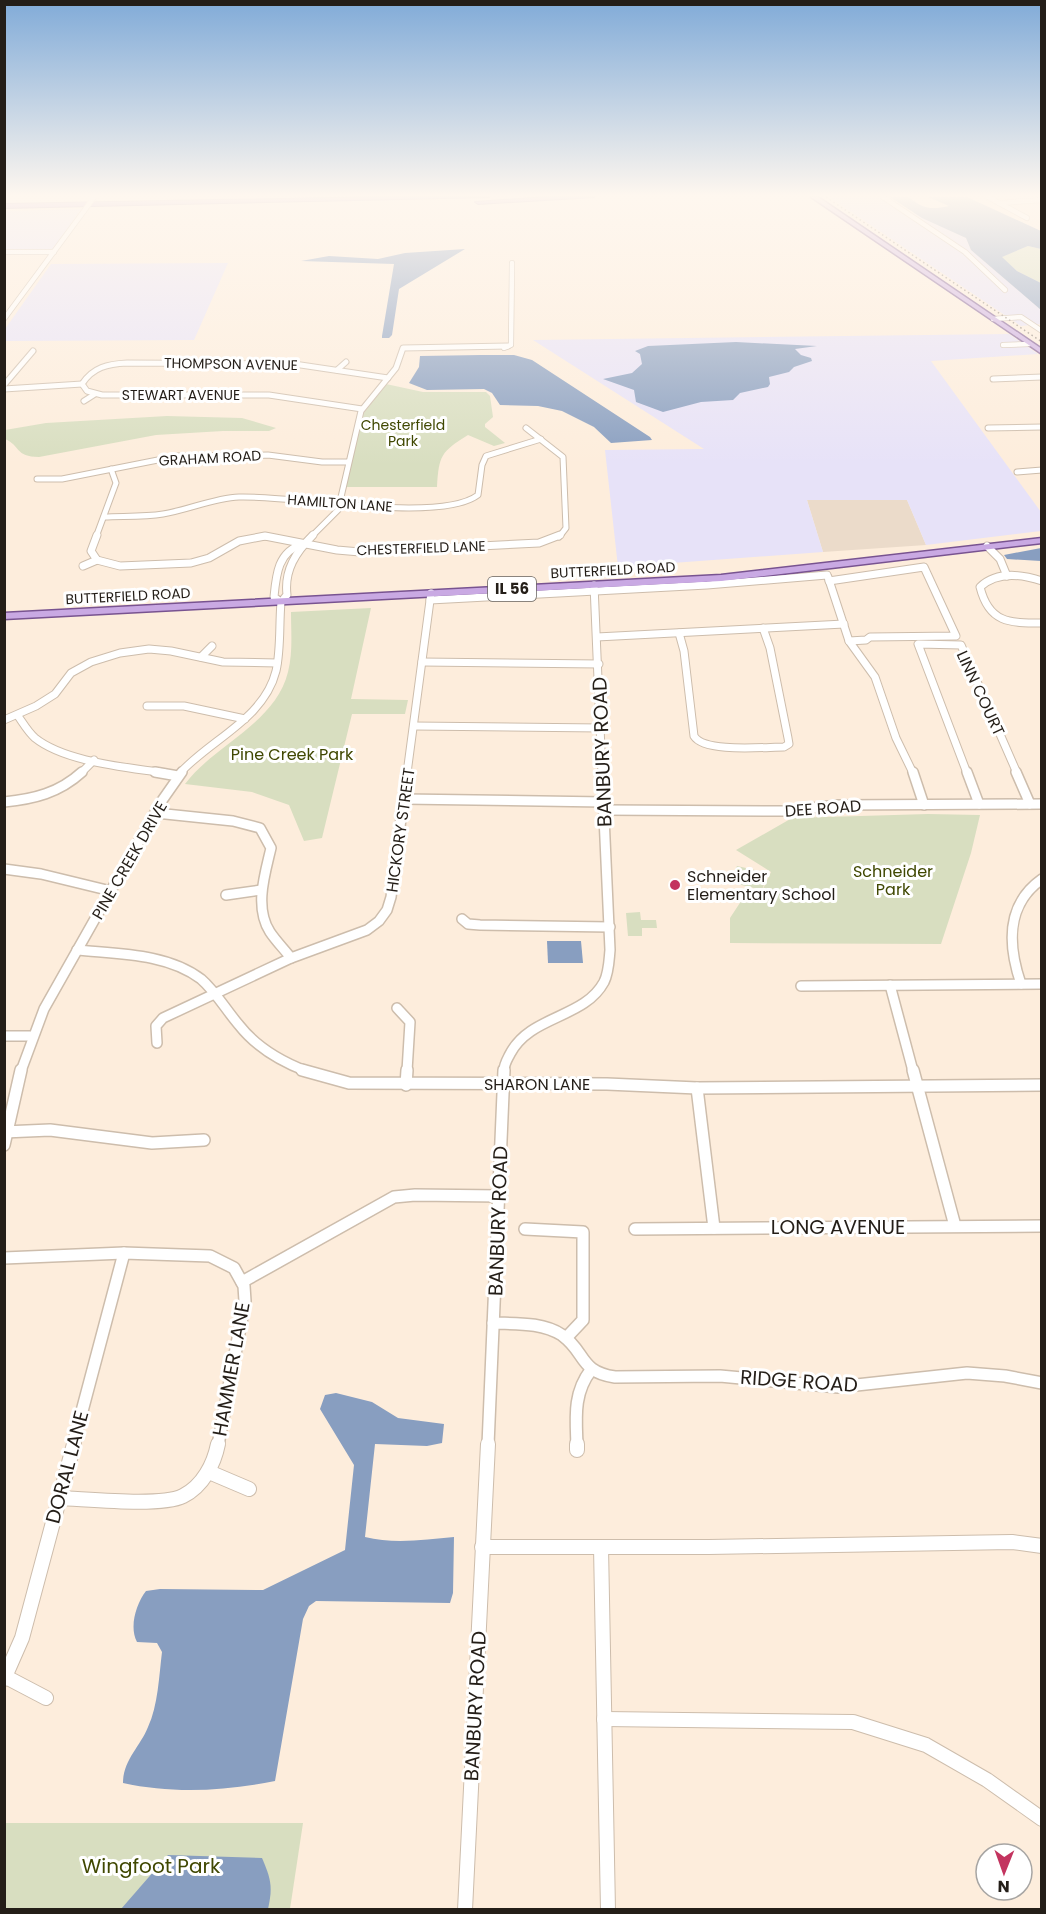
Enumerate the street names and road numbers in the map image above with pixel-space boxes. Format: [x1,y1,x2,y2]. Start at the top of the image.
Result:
street label: THOMPSON AVENUE [164,353,298,375]
street label: STEWART AVENUE [122,385,240,405]
street label: GRAHAM ROAD [158,445,262,471]
street label: HAMILTON LANE [287,489,393,517]
street label: CHESTERFIELD LANE [356,536,486,560]
street label: BUTTERFIELD ROAD [550,557,676,583]
road number: IL 56 [488,577,536,601]
street label: BUTTERFIELD ROAD [65,583,191,609]
street label: LINN COURT [951,647,1010,740]
street label: BANBURY ROAD [585,676,619,828]
street label: HICKORY STREET [380,766,421,894]
street label: DEE ROAD [784,794,862,823]
street label: PINE CREEK DRIVE [86,797,173,924]
street label: SHARON LANE [484,1073,590,1096]
street label: BANBURY ROAD [481,1145,515,1297]
street label: LONG AVENUE [771,1213,905,1241]
street label: HAMMER LANE [205,1300,257,1438]
street label: RIDGE ROAD [739,1363,859,1399]
street label: DORAL LANE [38,1407,96,1527]
street label: BANBURY ROAD [457,1630,493,1782]

